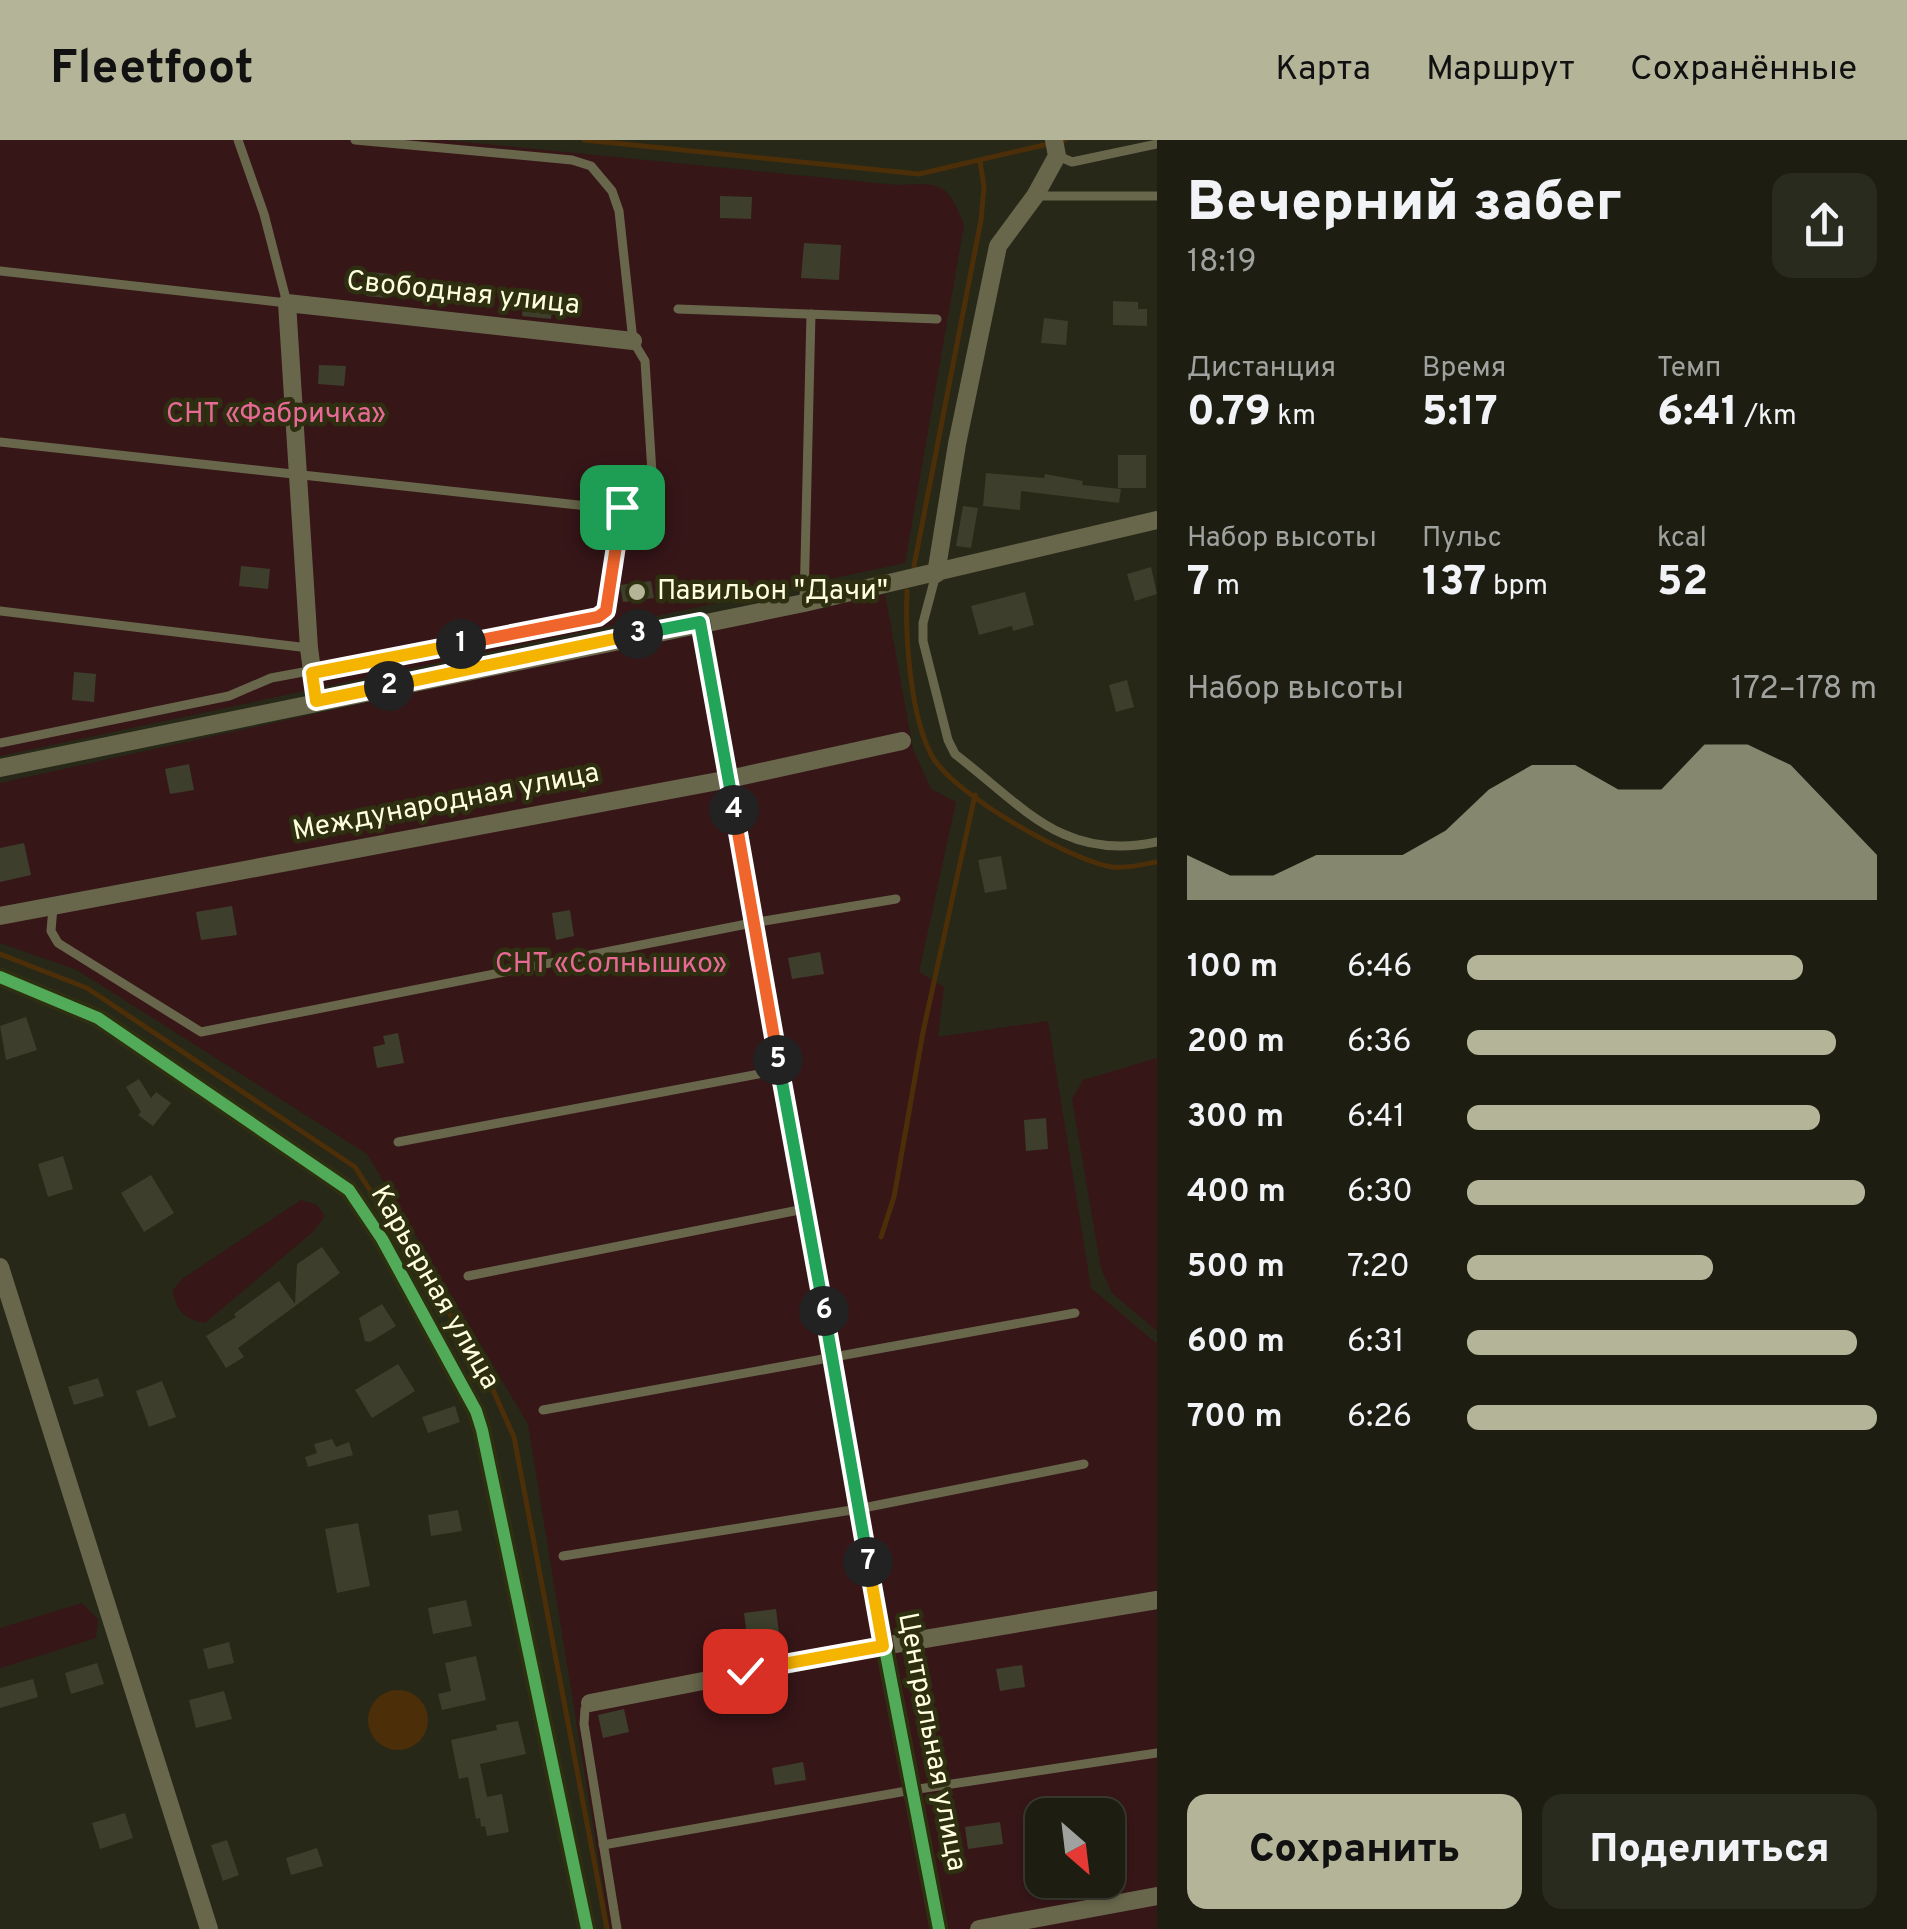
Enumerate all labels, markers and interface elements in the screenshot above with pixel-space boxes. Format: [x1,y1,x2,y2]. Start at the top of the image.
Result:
text: Fleetfoot [50,40,253,100]
text: Карта [1275,48,1371,92]
text: Маршрут [1426,48,1575,92]
text: Сохранённые [1630,48,1857,92]
text: Вечерний забег [1187,170,1622,240]
button: share [1772,173,1877,278]
text: 18:19 [1187,243,1257,283]
street label: Свободная улица [345,264,581,324]
text: Дистанция [1187,351,1336,387]
text: Время [1422,351,1506,387]
text: Темп [1657,351,1721,387]
text: 0.79 [1187,387,1271,440]
text: 5:17 [1422,387,1498,440]
text: 6:41 [1657,387,1738,440]
park label: СНТ «Фабричка» [166,397,386,433]
text: km [1271,399,1316,435]
text: /km [1738,399,1797,435]
pin [580,465,665,550]
icon: arrive [595,480,650,535]
text: Набор высоты [1187,521,1377,557]
text: Пульс [1422,521,1502,557]
text: kcal [1657,521,1707,557]
text: 7 [1187,557,1210,610]
text: 137 [1422,557,1486,610]
text: 52 [1657,557,1708,610]
text: m [1210,569,1240,605]
text: bpm [1486,569,1548,605]
place label: Павильон "Дачи" [657,574,888,610]
marker: Павильон "Дачи" [626,581,648,603]
pin: 3 [613,609,663,659]
text: 3 [630,616,646,652]
pin: 1 [436,619,486,669]
text: 1 [455,626,467,662]
pin: 2 [364,661,414,711]
text: 2 [380,668,398,704]
text: Набор высоты [1187,670,1404,710]
text: 172–178 m [1731,670,1877,710]
street label: Международная улица [290,756,602,850]
pin: 4 [709,785,759,835]
text: 4 [725,792,743,828]
park label: СНТ «Солнышко» [495,947,727,983]
text: 100 m [1187,948,1278,988]
text: 6:46 [1347,948,1412,988]
text: 200 m [1187,1023,1285,1063]
text: 6:36 [1347,1023,1412,1063]
pin: 5 [753,1035,803,1085]
text: 5 [769,1042,787,1078]
text: 300 m [1187,1098,1284,1138]
text: 6:41 [1347,1098,1405,1138]
text: 400 m [1187,1173,1286,1213]
text: 6:30 [1347,1173,1413,1213]
street label: Карьерная улица [361,1180,507,1396]
text: 500 m [1187,1248,1285,1288]
text: 7:20 [1347,1248,1410,1288]
pin: 6 [799,1286,849,1336]
text: 6 [815,1293,833,1329]
text: 600 m [1187,1323,1285,1363]
text: 6:31 [1347,1323,1404,1363]
text: 700 m [1187,1398,1282,1438]
text: 6:26 [1347,1398,1412,1438]
pin: 7 [843,1537,893,1587]
text: 7 [860,1544,876,1580]
street label: Центральная улица [888,1610,974,1874]
pin [703,1629,788,1714]
icon: check [718,1644,773,1699]
button: Сохранить [1187,1794,1522,1909]
button: Поделиться [1542,1794,1877,1909]
north arrow [1025,1798,1125,1898]
map controls [1025,1798,1125,1898]

